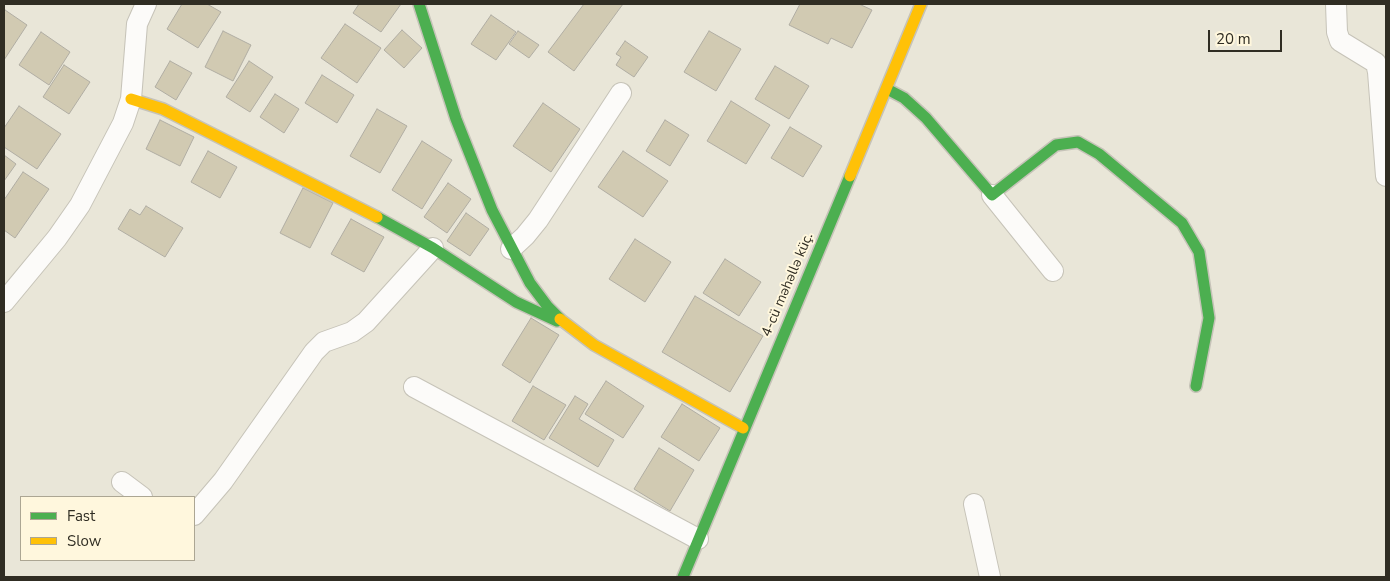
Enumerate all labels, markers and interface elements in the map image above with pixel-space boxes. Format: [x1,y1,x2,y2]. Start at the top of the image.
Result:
scale bar [1210,20,1284,52]
text: 20 m [1216,29,1251,49]
street label: 4-cü məhəllə küç. [759,231,817,339]
legend [20,496,195,561]
text: Fast [67,506,95,526]
text: Slow [67,531,101,551]

